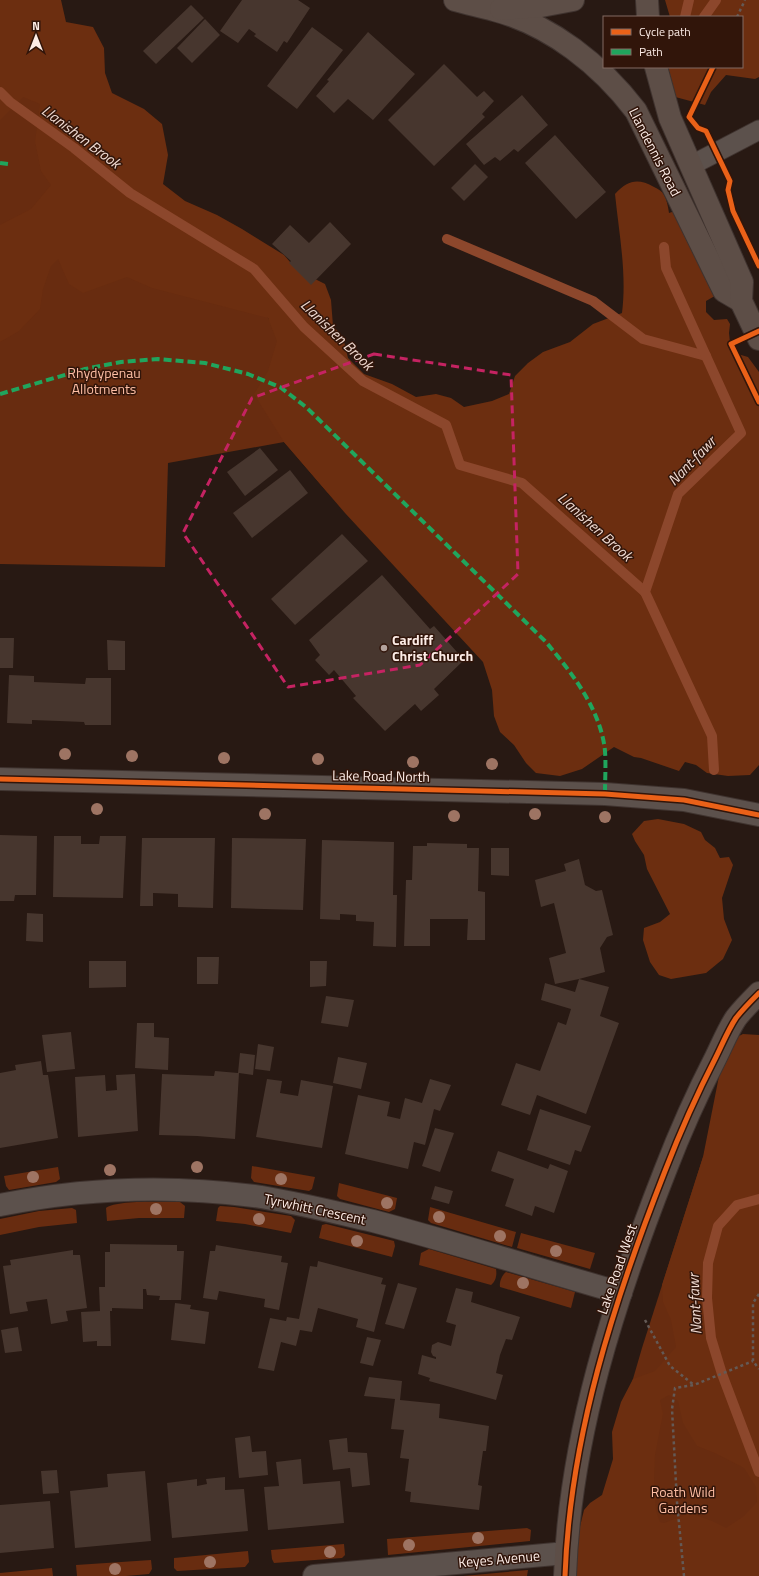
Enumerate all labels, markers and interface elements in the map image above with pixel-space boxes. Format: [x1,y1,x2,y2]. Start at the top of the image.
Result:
north arrow [16,16,56,56]
legend [603,16,743,68]
text: N [32,18,40,34]
text: Cycle path [639,22,691,41]
text: Path [639,42,663,61]
water label: Llanishen Brook [37,99,128,175]
street label: Llandennis Road [624,104,687,200]
water label: Llanishen Brook [296,294,381,377]
park label: Rhydypenau Allotments [67,362,141,399]
water label: Nant-fawr [662,429,723,491]
water label: Llanishen Brook [553,487,640,568]
place label: Cardiff Christ Church [392,629,473,666]
marker: Cardiff Christ Church [379,643,389,653]
street label: Lake Road North [332,764,430,787]
street label: Tyrwhitt Crescent [262,1187,368,1230]
street label: Lake Road West [591,1221,642,1317]
water label: Nant-fawr [681,1271,708,1335]
park label: Roath Wild Gardens [651,1481,715,1518]
street label: Keyes Avenue [457,1544,541,1573]

